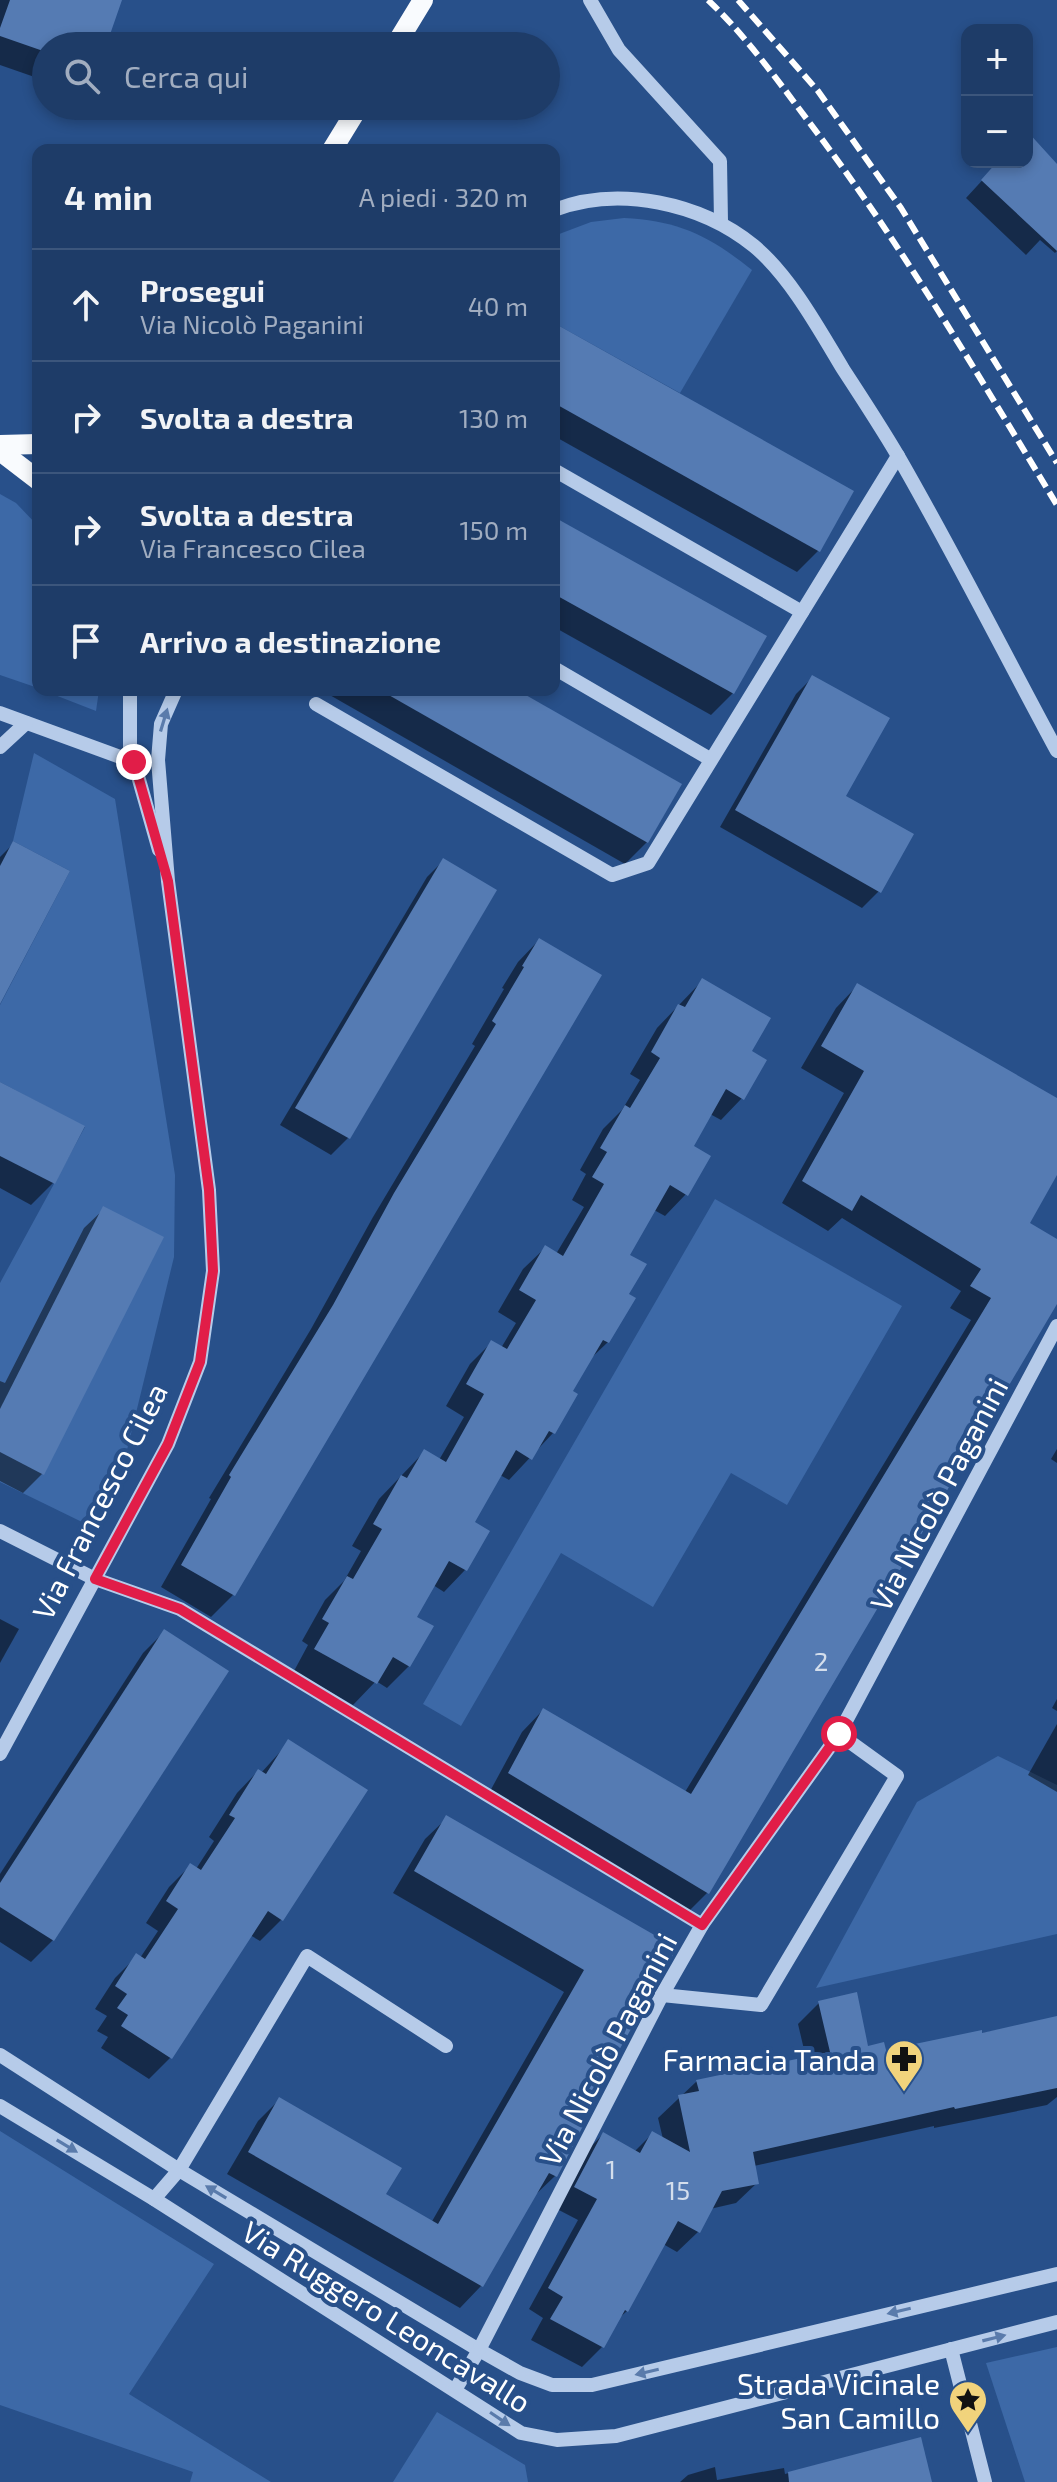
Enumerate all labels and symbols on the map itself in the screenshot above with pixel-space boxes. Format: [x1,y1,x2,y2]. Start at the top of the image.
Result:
one-way arrow [158,708,171,732]
route end [116,744,152,780]
street label: Via Nicolò Paganini [861,1371,1015,1617]
street label: Via Francesco Cilea [24,1377,174,1625]
house number: 2 [814,1645,828,1676]
route start [821,1716,857,1752]
street label: Via Nicolò Paganini [530,1926,684,2172]
pharmacy icon: Farmacia Tanda [883,2038,925,2093]
place label: Farmacia Tanda [663,2041,876,2077]
one-way arrow [56,2139,78,2153]
house number: 1 [606,2153,616,2184]
house number: 15 [666,2174,690,2205]
one-way arrow [205,2185,227,2199]
street label: Via Ruggero Leoncavallo [236,2212,538,2420]
one-way arrow [887,2306,912,2318]
one-way arrow [982,2331,1007,2343]
place label: Strada Vicinale San Camillo [737,2365,940,2435]
one-way arrow [634,2366,659,2379]
place icon: Strada Vicinale San Camillo [947,2379,989,2434]
one-way arrow [489,2412,510,2427]

